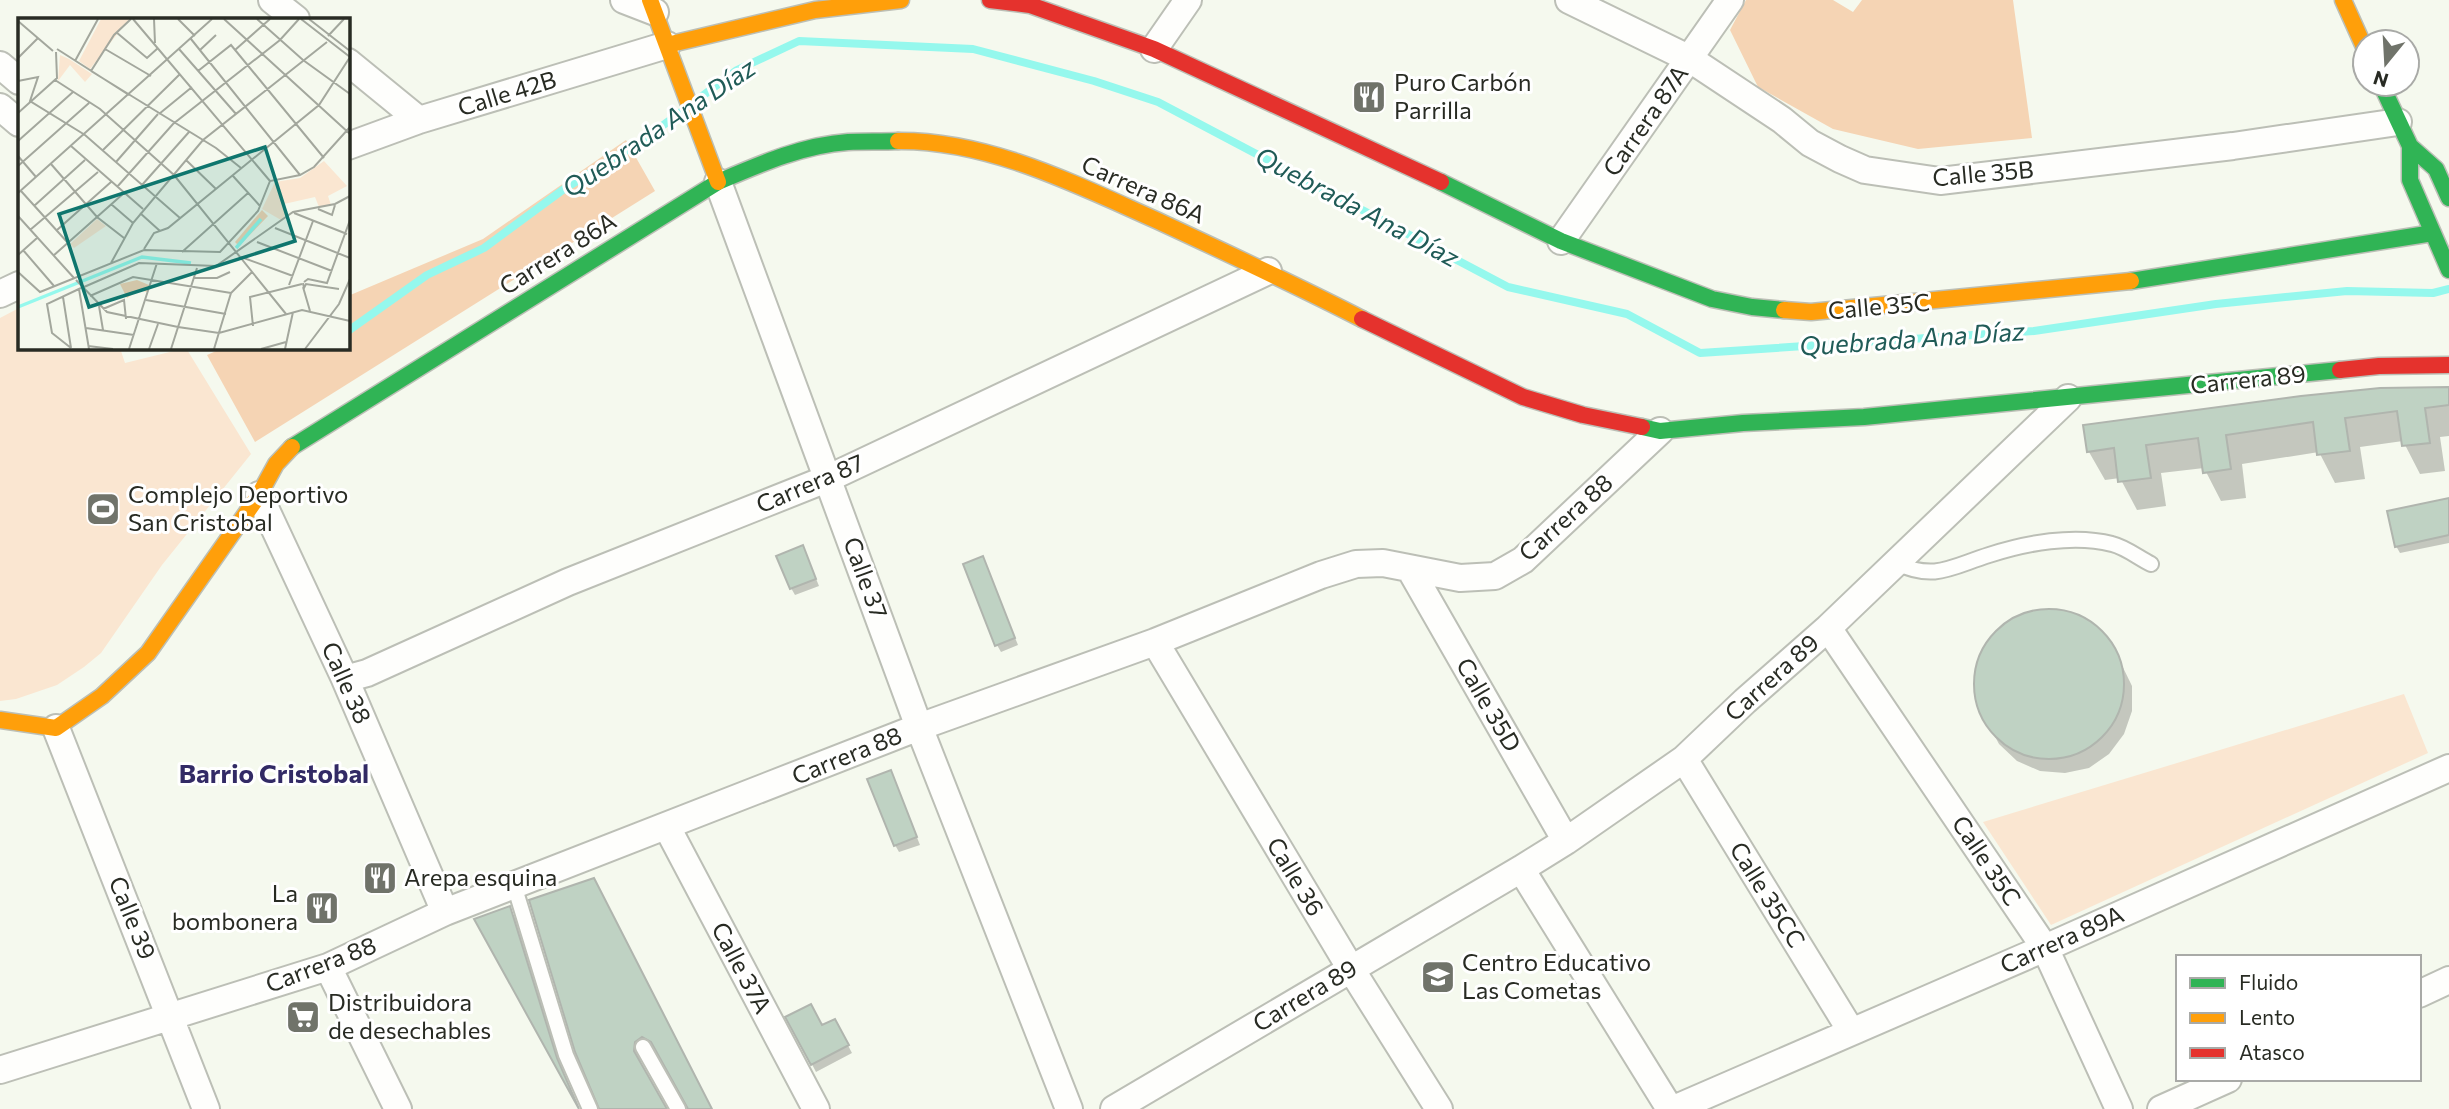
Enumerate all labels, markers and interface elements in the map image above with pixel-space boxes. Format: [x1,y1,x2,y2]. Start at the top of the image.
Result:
inset map [18,18,350,350]
north arrow [2351,28,2421,98]
water label: Quebrada Ana Díaz [556,51,761,203]
street label: Carrera 87A [1596,59,1694,181]
street label: Calle 42B [454,64,559,121]
place label: Puro Carbón Parrilla [1394,67,1531,124]
text: N [2370,67,2391,93]
restaurant icon: Puro Carbón Parrilla [1350,78,1388,116]
water label: Quebrada Ana Díaz [1251,139,1465,272]
street label: Carrera 86A [1077,149,1210,229]
street label: Calle 35B [1931,154,2035,191]
street label: Carrera 86A [494,205,621,300]
street label: Calle 35C [1827,287,1931,324]
water label: Quebrada Ana Díaz [1798,314,2026,361]
street label: Carrera 89 [2189,358,2307,399]
street label: Carrera 87 [751,447,868,518]
street label: Carrera 88 [1512,467,1618,566]
place label: Complejo Deportivo San Cristobal [128,479,348,536]
sports icon: Complejo Deportivo San Cristobal [84,490,122,528]
street label: Calle 37 [838,533,895,622]
street label: Carrera 89 [1718,627,1824,726]
street label: Calle 38 [316,637,378,728]
street label: Calle 35D [1451,652,1528,756]
street label: Carrera 88 [787,719,906,790]
district label: Barrio Cristobal [179,757,369,788]
street label: Calle 35C [1947,810,2028,911]
street label: Calle 36 [1262,832,1331,921]
street label: Calle 35CC [1724,836,1812,952]
restaurant icon: Arepa esquina [361,859,399,897]
place label: Arepa esquina [404,862,557,891]
street label: Calle 39 [104,872,163,963]
place label: La bombonera [172,878,298,935]
restaurant icon: La bombonera [303,889,341,927]
street label: Carrera 89A [1995,899,2128,979]
street label: Calle 37A [706,917,778,1018]
street label: Carrera 88 [261,929,380,998]
place label: Centro Educativo Las Cometas [1462,947,1651,1004]
street label: Carrera 89 [1247,952,1361,1037]
legend [2176,955,2421,1081]
school or university icon: Centro Educativo Las Cometas [1419,958,1457,996]
text: Fluido [2239,969,2298,994]
place label: Distribuidora de desechables [328,987,491,1044]
supermarket icon: Distribuidora de desechables [284,998,322,1036]
text: Lento [2239,1004,2295,1029]
text: Atasco [2239,1039,2305,1064]

